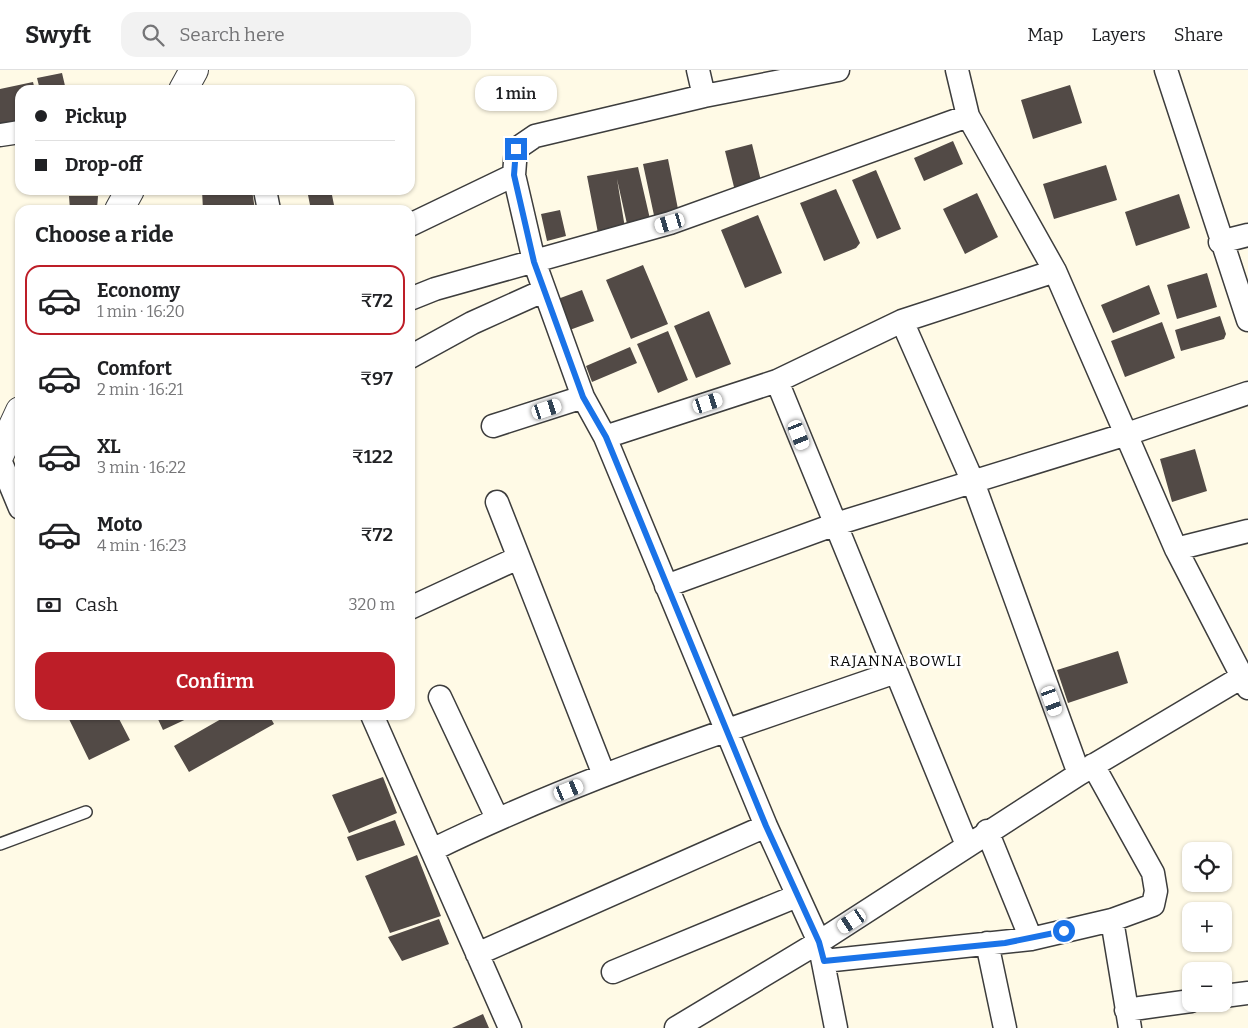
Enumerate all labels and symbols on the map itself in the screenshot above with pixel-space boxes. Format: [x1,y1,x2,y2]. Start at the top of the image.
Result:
callout: 1 min [475,77,557,112]
route end [505,138,527,160]
car [653,212,686,234]
car [691,391,724,415]
car [530,397,563,421]
car [786,418,811,452]
district label: RAJANNA BOWLI [830,652,962,670]
car [1039,684,1064,718]
car [552,777,585,803]
car [835,906,868,936]
route start [1053,920,1075,942]

